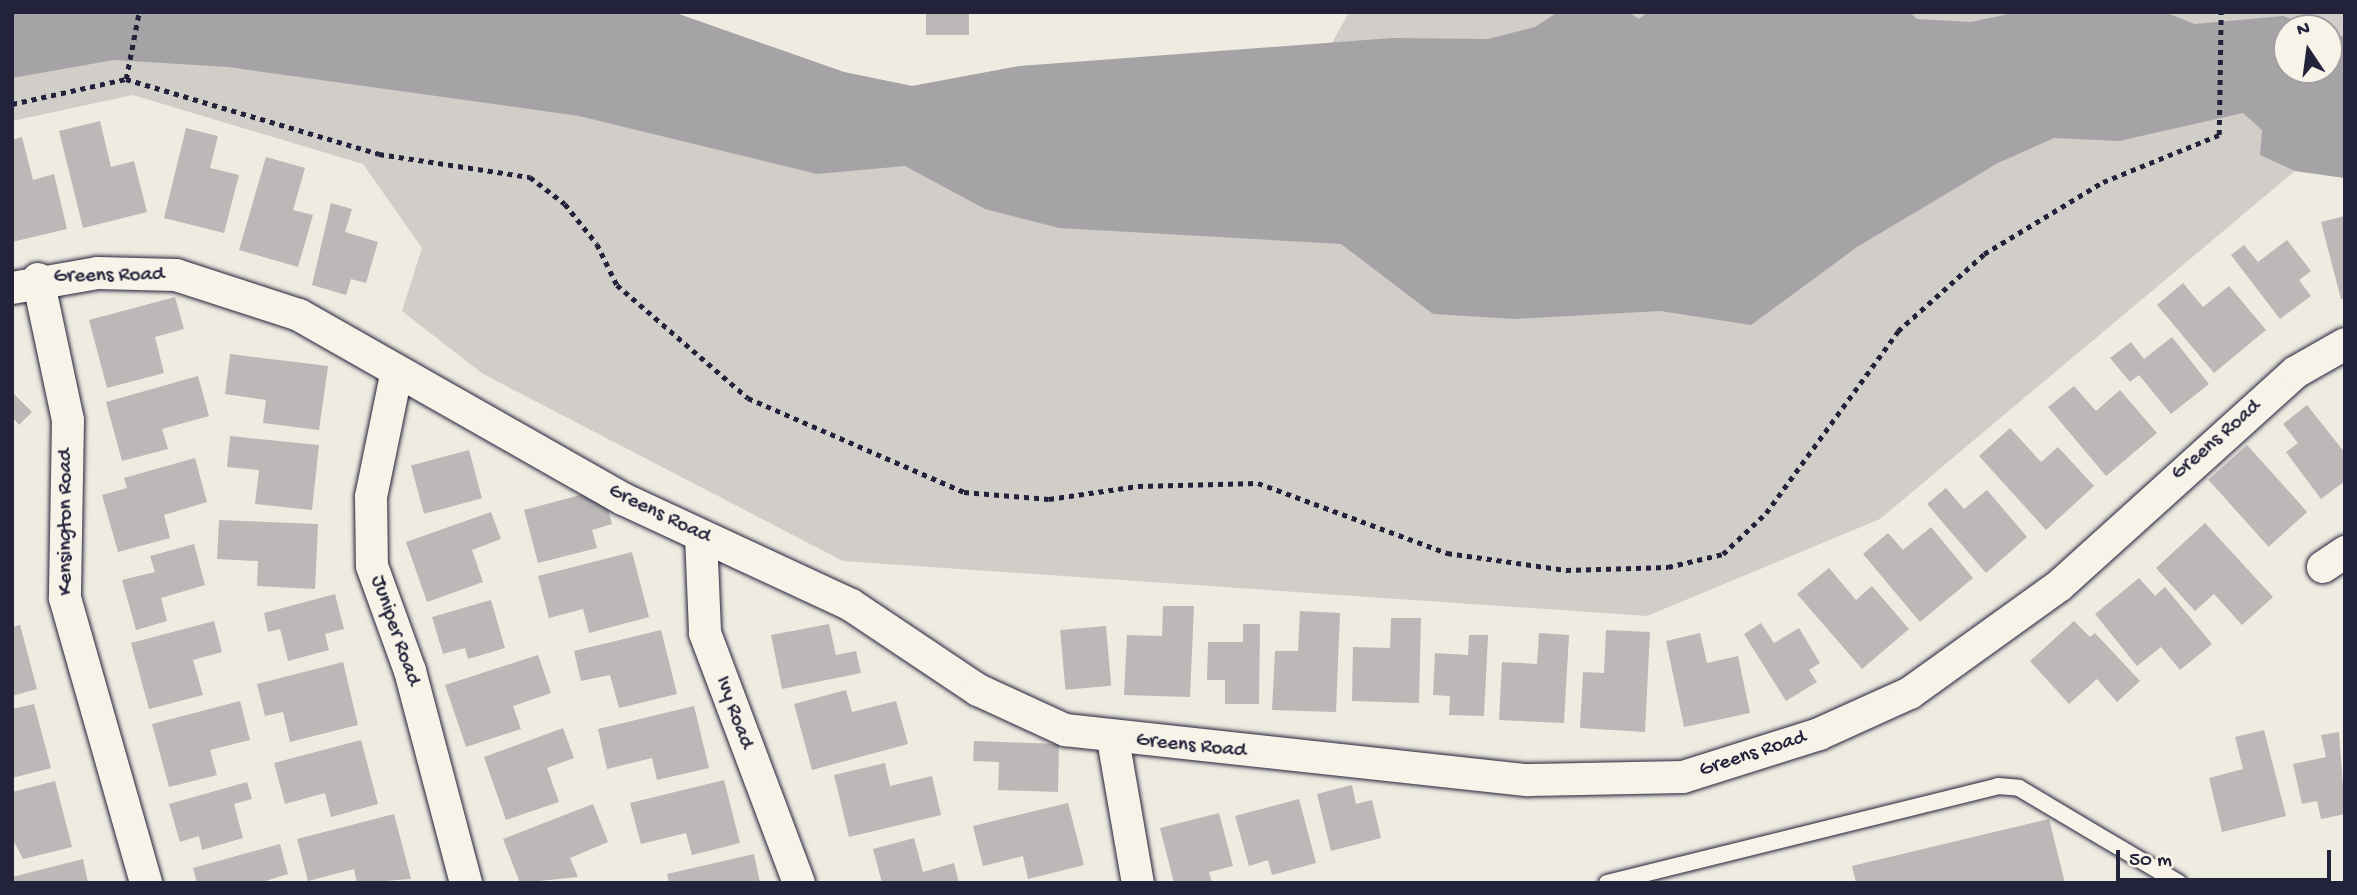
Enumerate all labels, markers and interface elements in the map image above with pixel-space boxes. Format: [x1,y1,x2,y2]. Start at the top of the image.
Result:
north arrow [2273,14,2343,84]
text: N [2295,17,2312,43]
street label: Greens Road [53,263,165,291]
street label: Greens Road [2167,395,2267,487]
street label: Kensington Road [54,449,80,595]
street label: Greens Road [604,479,714,551]
street label: Juniper Road [363,573,425,689]
street label: Ivy Road [708,673,758,753]
street label: Greens Road [1696,726,1810,784]
street label: Greens Road [1135,729,1247,765]
scale bar [2119,836,2334,880]
text: 50 m [2129,849,2172,874]

